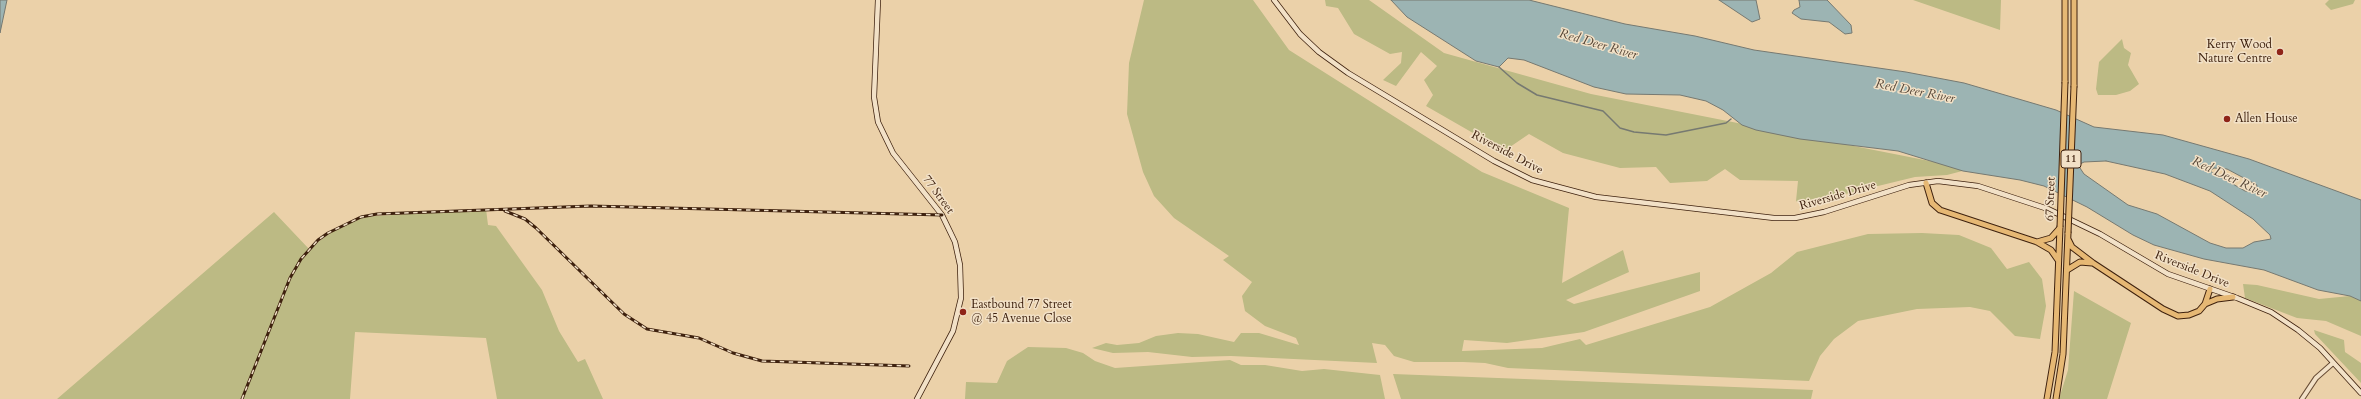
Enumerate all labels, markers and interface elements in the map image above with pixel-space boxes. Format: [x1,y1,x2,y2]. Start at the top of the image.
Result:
water label: Red Deer River [1557,26,1639,64]
place label: Kerry Wood Nature Centre [2198,38,2272,66]
marker: Kerry Wood Nature Centre [2275,47,2285,57]
water label: Red Deer River [1874,77,1956,107]
place label: Allen House [2235,112,2298,126]
marker: Allen House [2222,114,2232,124]
street label: Riverside Drive [1469,128,1545,178]
road number: 11 [2061,150,2081,168]
water label: Red Deer River [2189,154,2269,202]
street label: 77 Street [919,173,957,217]
street label: 67 Street [2043,177,2059,221]
street label: Riverside Drive [1798,178,1878,214]
street label: Riverside Drive [2153,249,2231,291]
place label: Eastbound 77 Street @ 45 Avenue Close [971,298,1072,326]
marker: Eastbound 77 Street @ 45 Avenue Close [958,307,968,317]

